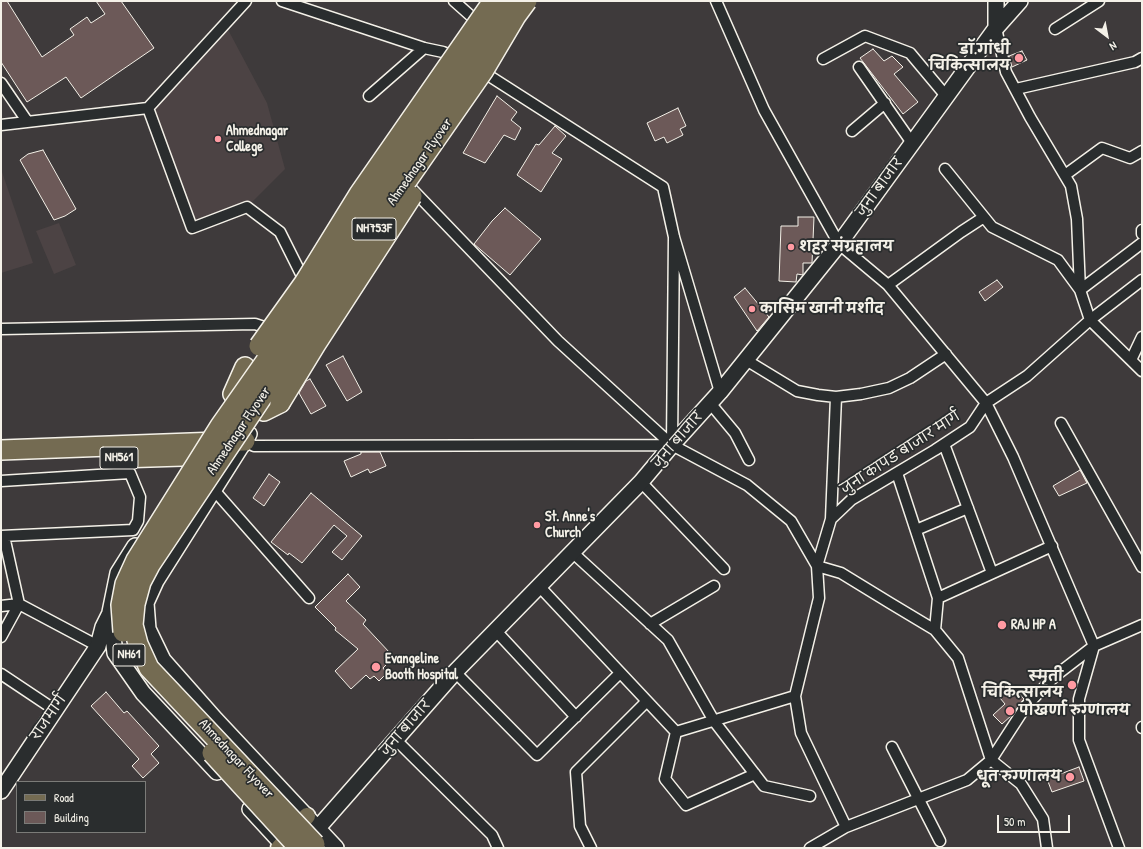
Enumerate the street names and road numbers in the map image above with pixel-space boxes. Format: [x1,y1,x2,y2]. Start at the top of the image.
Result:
street label: Ahmednagar Flyover [384,115,456,209]
street label: जुना बाजार [853,154,907,220]
road number: NH753F [352,218,396,240]
street label: Ahmednagar Flyover [203,384,275,478]
street label: जुना कापड बाजार मार्ग [838,408,964,498]
street label: जुना बाजार [649,409,707,471]
road number: NH561 [100,447,138,469]
road number: NH61 [113,644,145,666]
street label: राजमार्ग [28,692,70,744]
street label: जुना बाजार [377,697,435,759]
street label: Ahmednagar Flyover [195,716,277,802]

